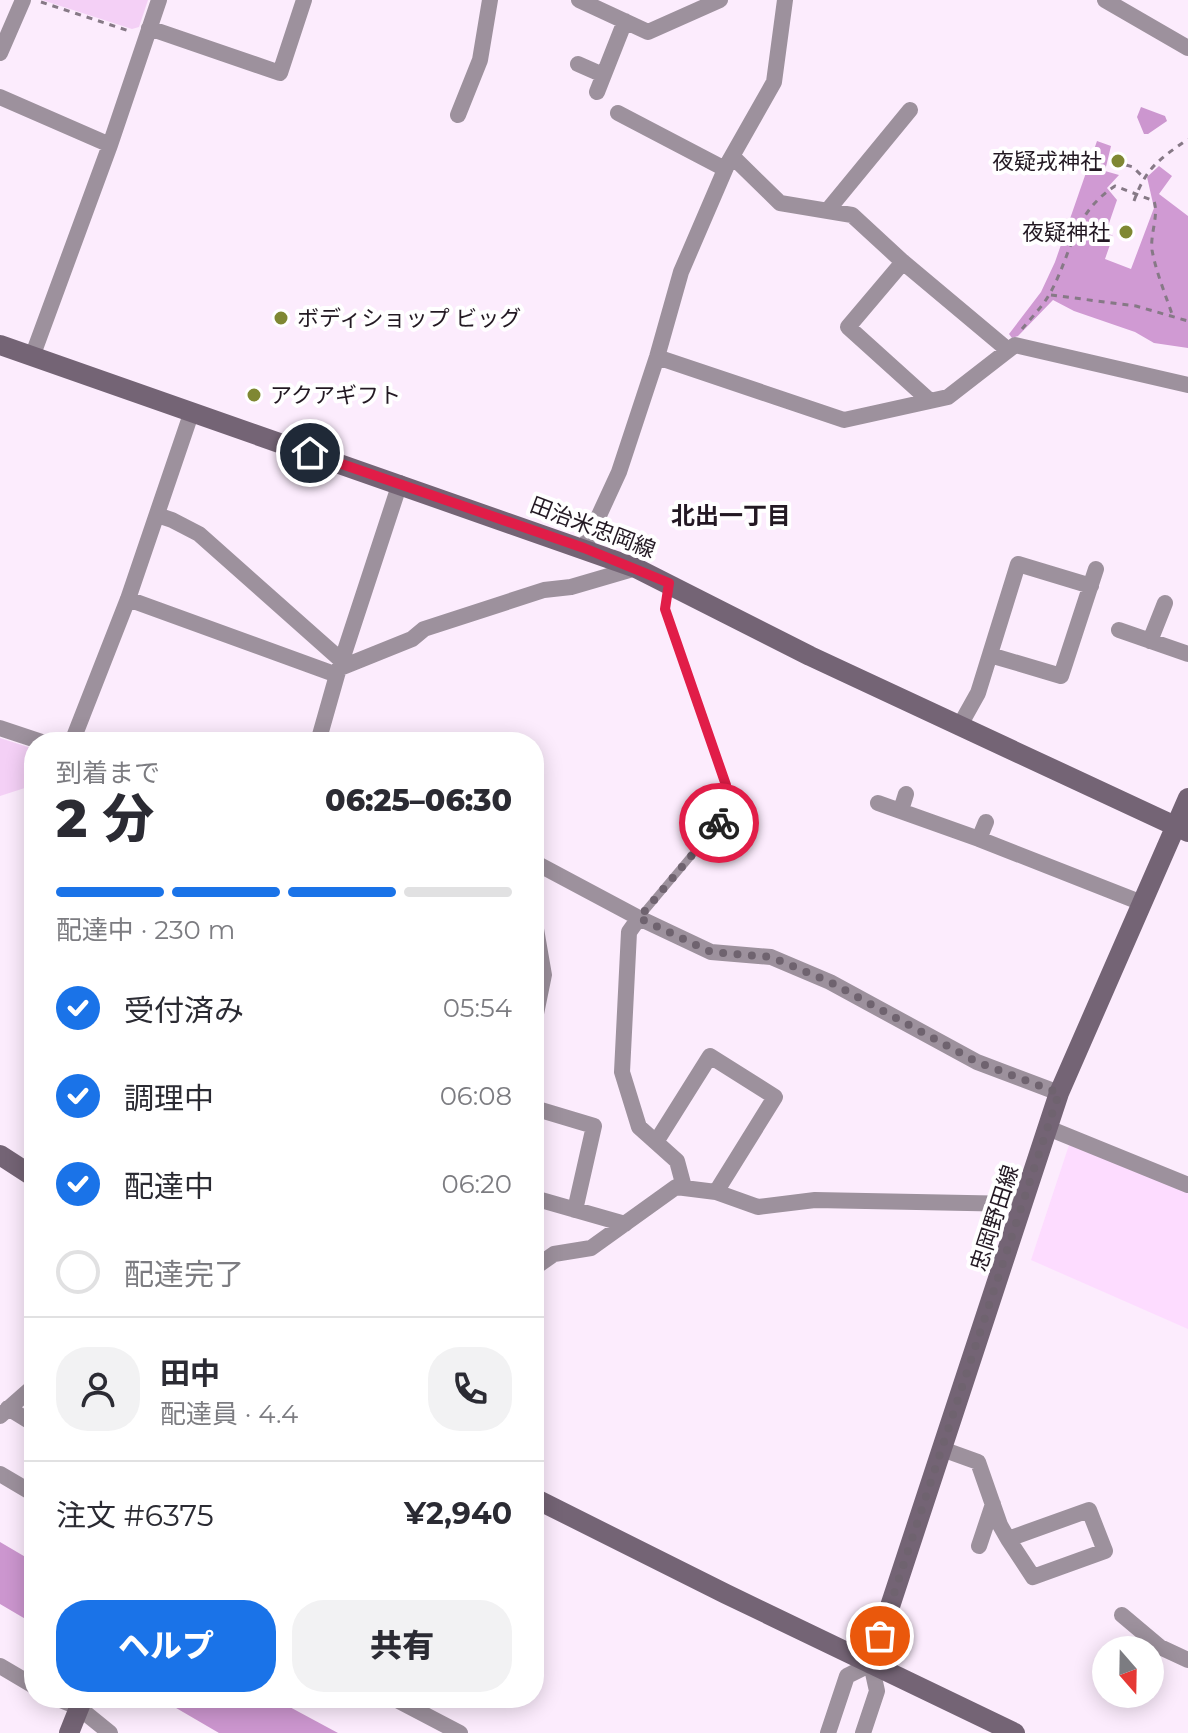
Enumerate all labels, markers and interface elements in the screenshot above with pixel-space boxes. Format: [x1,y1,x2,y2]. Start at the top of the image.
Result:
place label: 夜疑戎神社 [992,148,1102,175]
marker: 夜疑戎神社 [1109,152,1127,170]
place label: 夜疑神社 [1022,219,1110,246]
marker: 夜疑神社 [1117,223,1135,241]
place label: ボディショップ ビッグ [297,305,521,332]
marker: ボディショップ ビッグ [272,309,290,327]
place label: アクアギフト [270,382,401,409]
marker: アクアギフト [245,386,263,404]
pin [276,419,344,487]
icon: home [288,431,332,475]
street label: 田治米忠岡線 [526,491,659,564]
district label: 北出一丁目 [671,501,791,530]
text: 到着まで [56,757,160,789]
text: 06:25–06:30 [325,782,512,819]
courier [679,783,759,863]
text: 2 分 [56,787,154,850]
icon: bike [697,801,741,845]
text: 配達中 · 230 m [56,914,235,946]
icon: check [56,986,100,1030]
text: 受付済み [124,992,244,1029]
text: 05:54 [443,992,512,1024]
icon: check [56,1074,100,1118]
text: 調理中 [124,1080,214,1117]
text: 06:08 [440,1080,512,1112]
icon: check [56,1162,100,1206]
street label: 忠岡野田線 [965,1162,1024,1275]
text: 配達中 [124,1168,214,1205]
text: 06:20 [442,1168,512,1200]
text: 配達完了 [124,1256,244,1293]
button: person [56,1347,140,1431]
button: phone [428,1347,512,1431]
text: 田中 [160,1355,220,1392]
text: 配達員 · 4.4 [160,1398,298,1430]
text: ¥2,940 [404,1495,512,1532]
text: 注文 #6375 [56,1497,214,1534]
button: ヘルプ [56,1600,276,1692]
button: 共有 [292,1600,512,1692]
pin [846,1602,914,1670]
icon: bag [858,1614,902,1658]
north arrow [1092,1636,1164,1708]
map controls [1092,1636,1164,1708]

